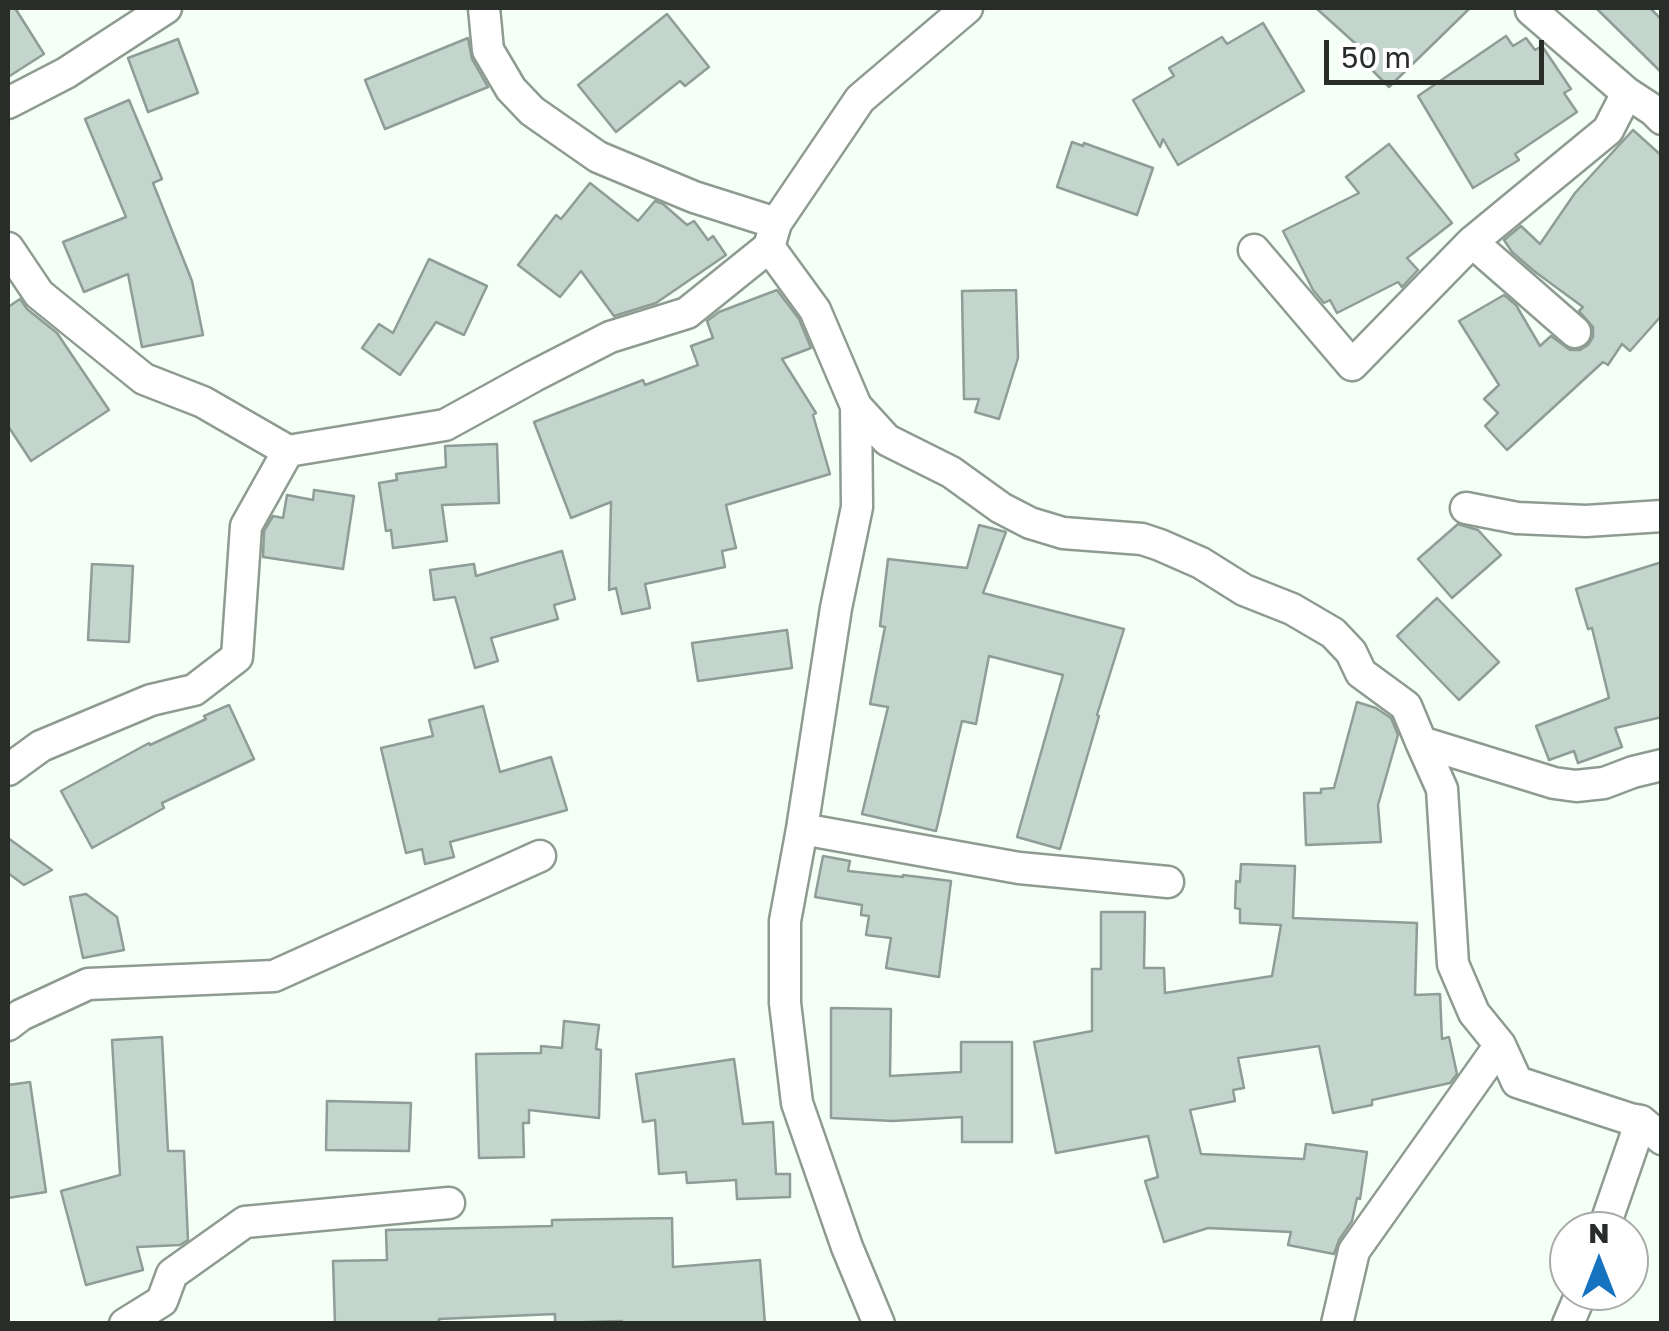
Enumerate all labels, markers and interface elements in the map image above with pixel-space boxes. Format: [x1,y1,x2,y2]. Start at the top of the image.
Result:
scale bar [1329,20,1549,82]
text: 50 m [1341,39,1411,75]
north arrow [1549,1211,1649,1311]
text: N [1588,1216,1610,1249]

